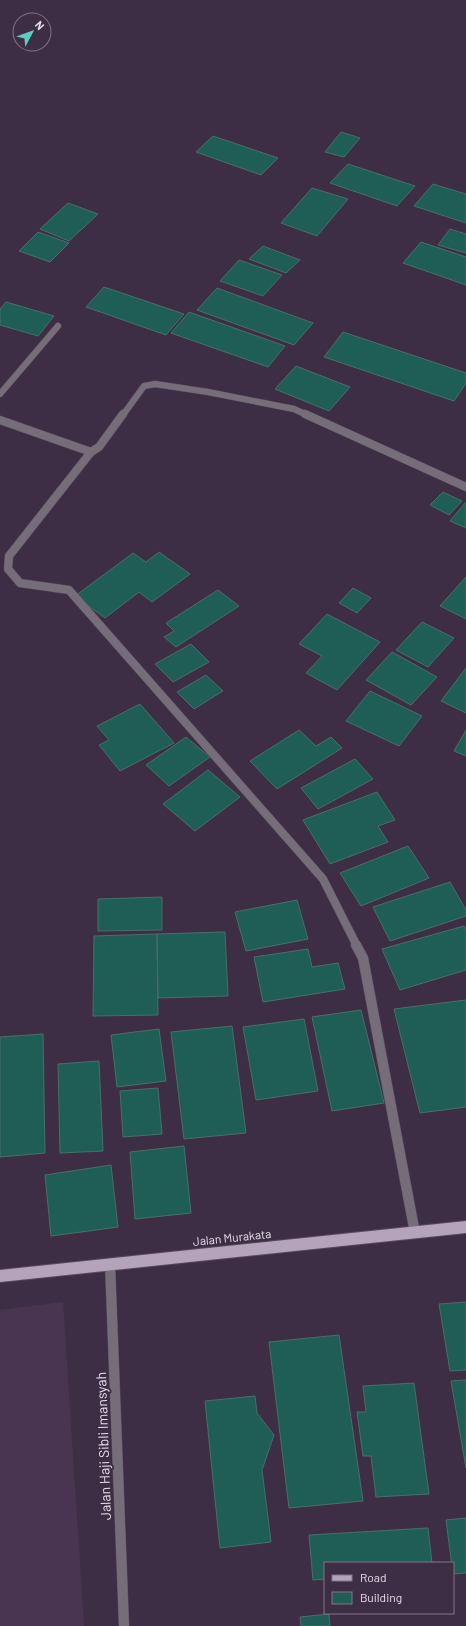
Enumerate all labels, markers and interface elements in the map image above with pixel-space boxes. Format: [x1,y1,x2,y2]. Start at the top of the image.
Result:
north arrow [12,12,52,52]
text: N [33,18,47,32]
street label: Jalan Murakata [192,1226,272,1248]
street label: Jalan Haji Sibli Imansyah [92,1372,114,1520]
legend [324,1562,454,1614]
text: Road [360,1570,387,1584]
text: Building [360,1590,402,1604]

